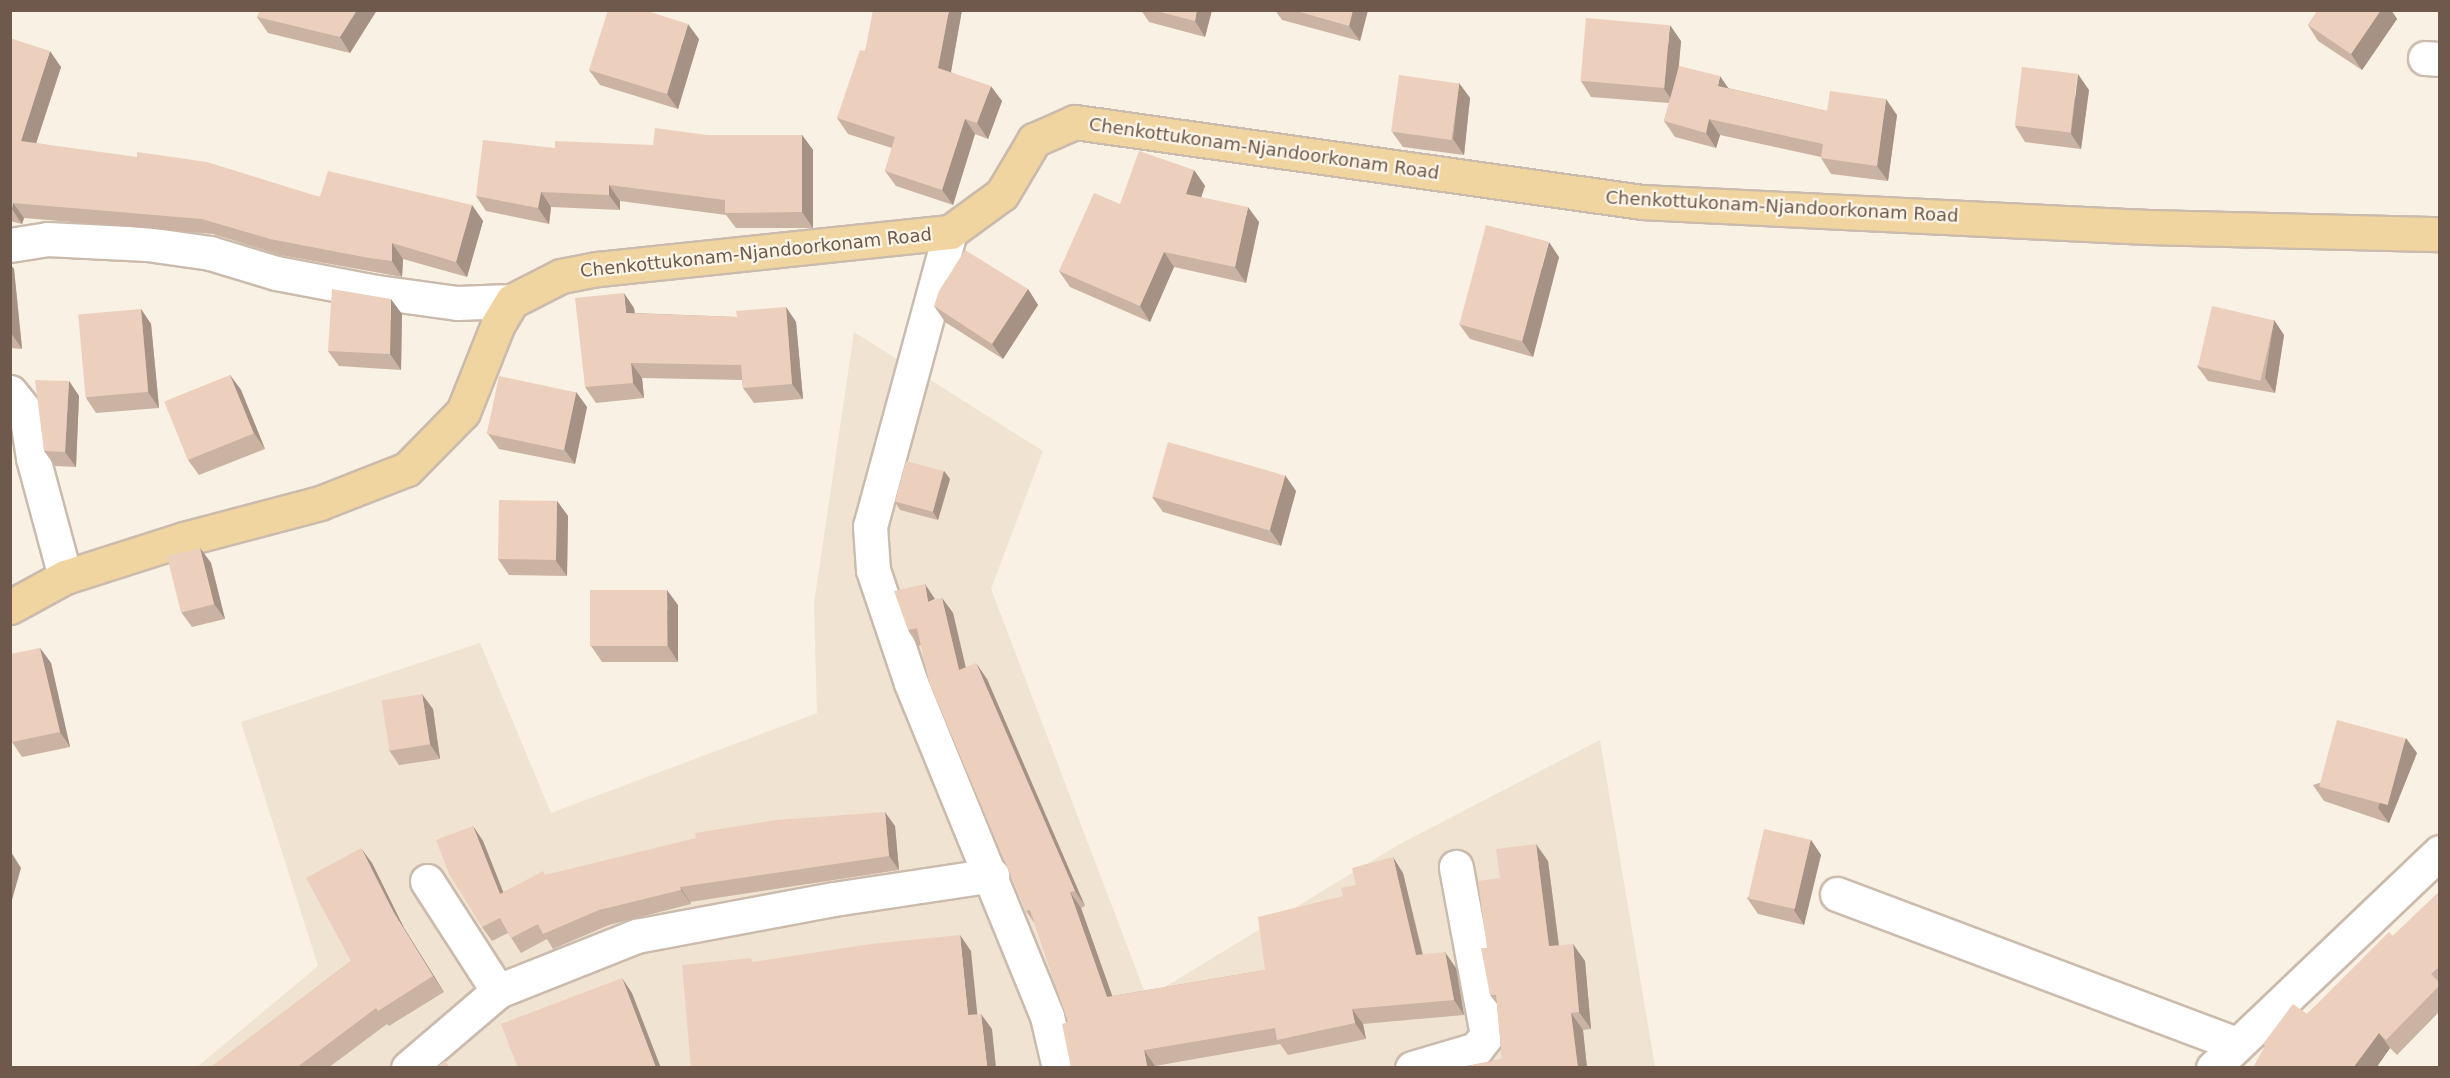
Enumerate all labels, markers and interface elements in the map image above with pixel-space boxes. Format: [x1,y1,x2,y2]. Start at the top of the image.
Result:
street label: Chenkottukonam-Njandoorkonam Road [1087,114,1441,184]
street label: Chenkottukonam-Njandoorkonam Road [1605,187,1959,227]
street label: Chenkottukonam-Njandoorkonam Road [579,224,933,282]

